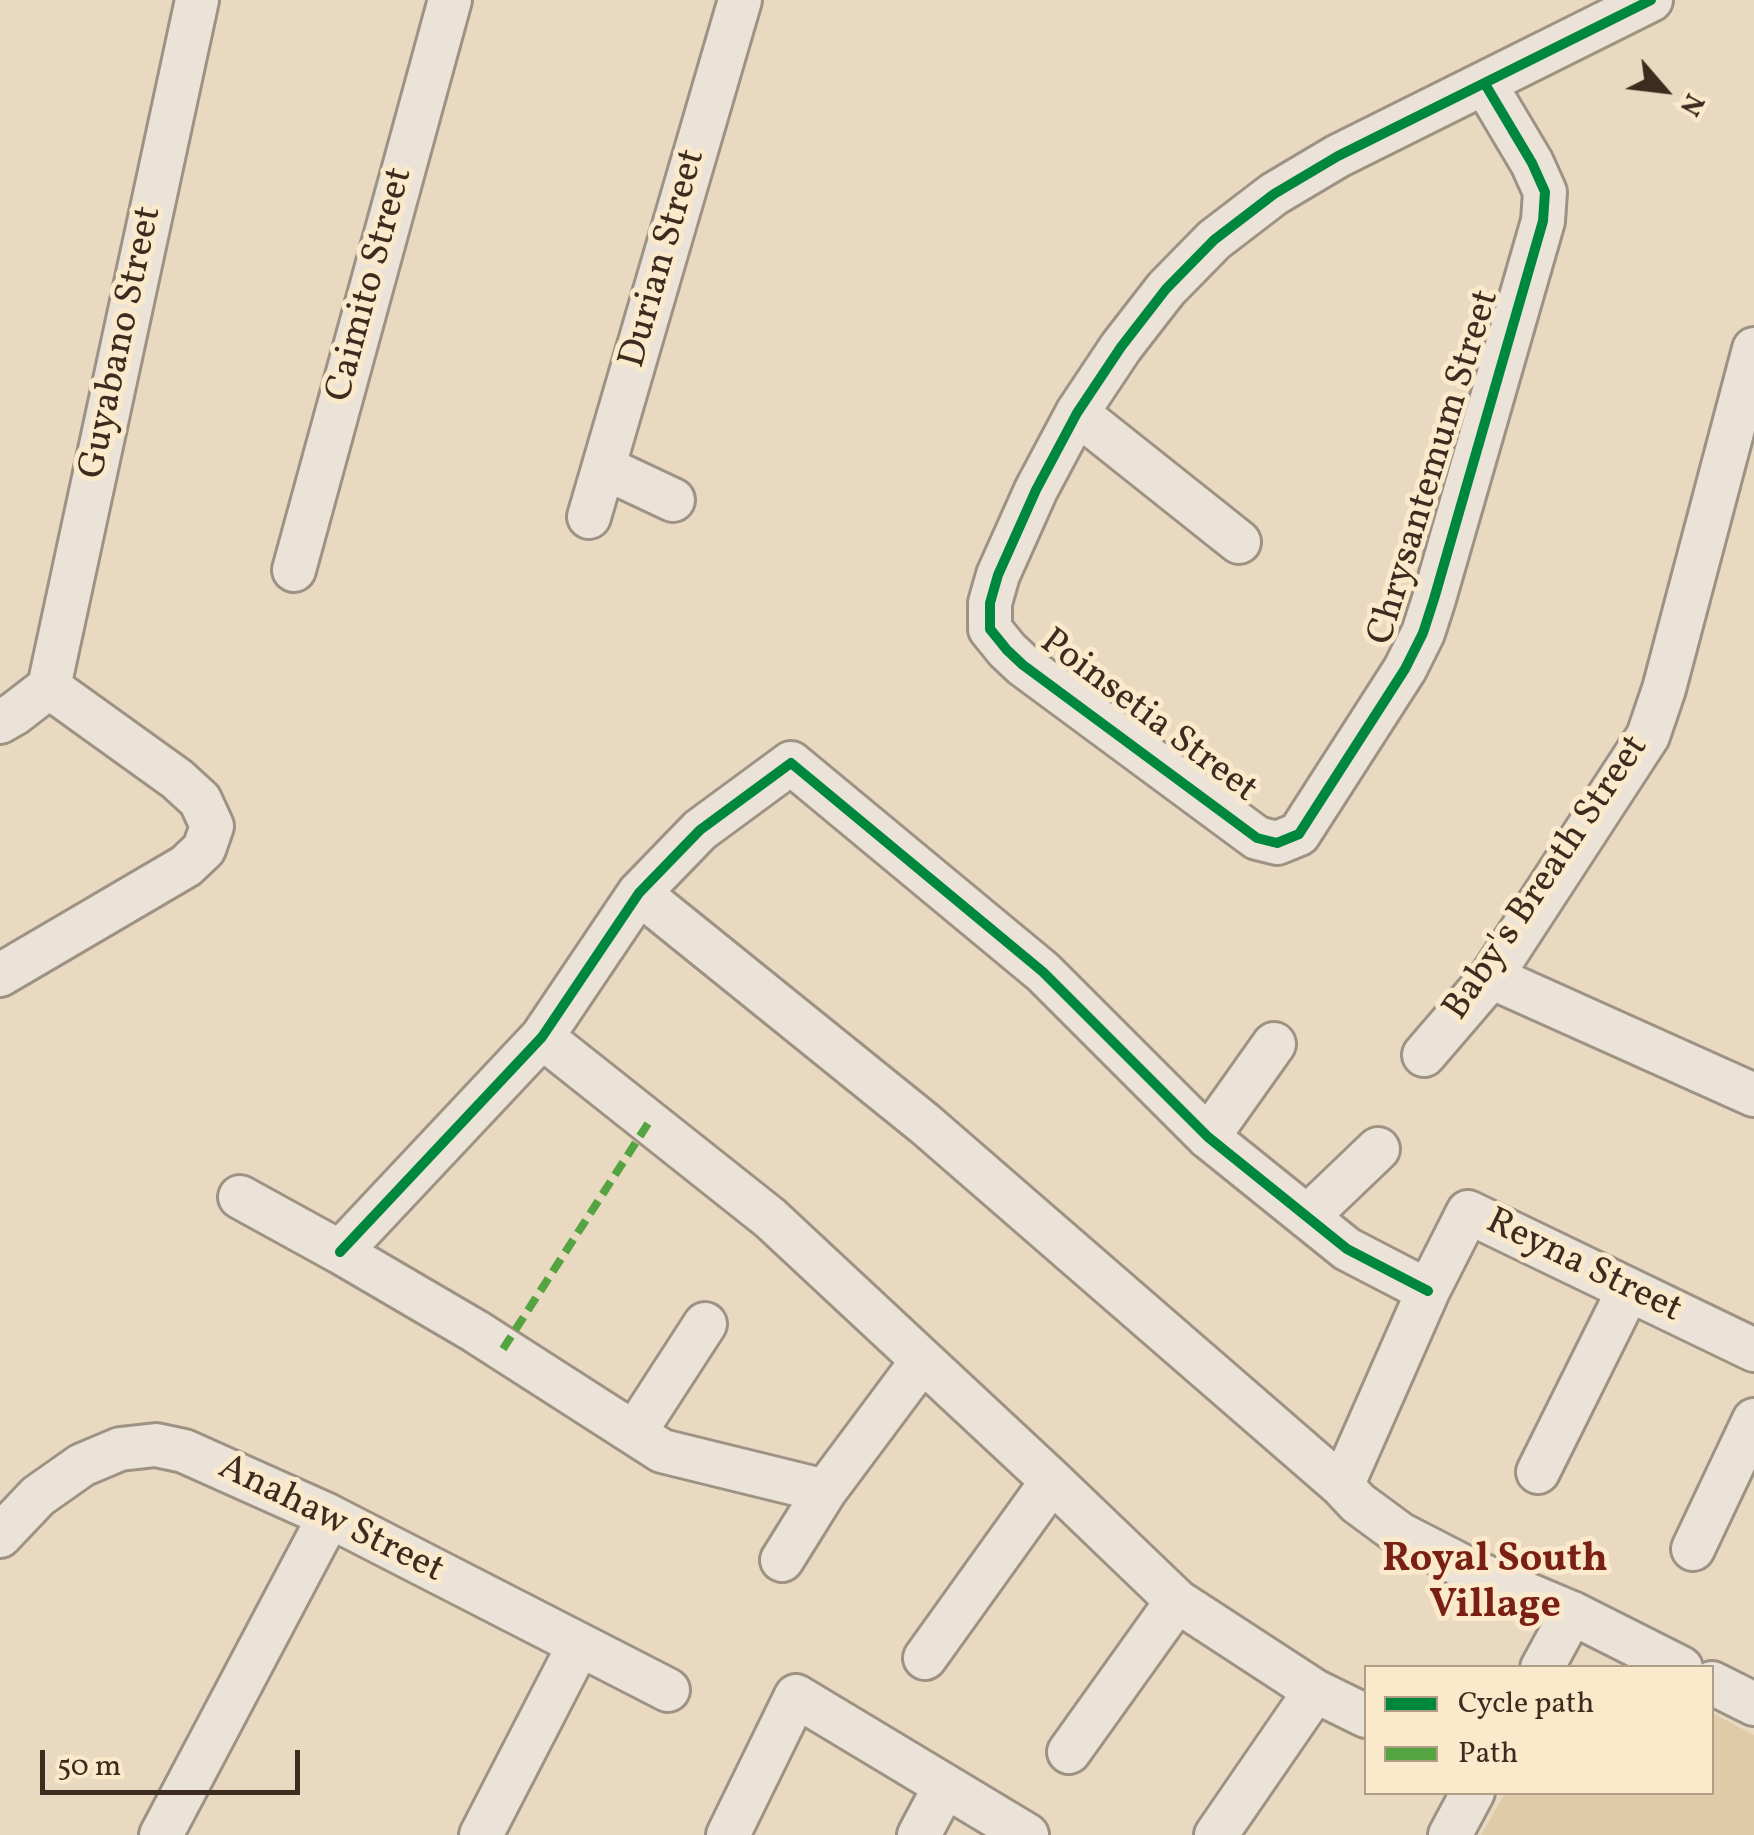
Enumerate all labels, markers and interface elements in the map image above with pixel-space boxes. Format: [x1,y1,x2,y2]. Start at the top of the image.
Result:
north arrow [1614,40,1714,140]
text: N [1669,86,1713,122]
street label: Durian Street [612,144,718,374]
street label: Caimito Street [319,163,425,407]
street label: Guyabano Street [72,203,174,483]
street label: Chrysantemum Street [1360,285,1512,651]
street label: Poinsetia Street [1029,621,1265,815]
street label: Baby's Breath Street [1436,728,1660,1030]
street label: Reyna Street [1478,1201,1688,1335]
street label: Anahaw Street [210,1447,450,1595]
district label: Royal South Village [1382,1539,1608,1633]
legend [1364,1665,1714,1795]
text: Cycle path [1458,1683,1594,1725]
scale bar [45,1730,305,1792]
text: Path [1458,1733,1518,1775]
text: 50 m [57,1746,121,1788]

